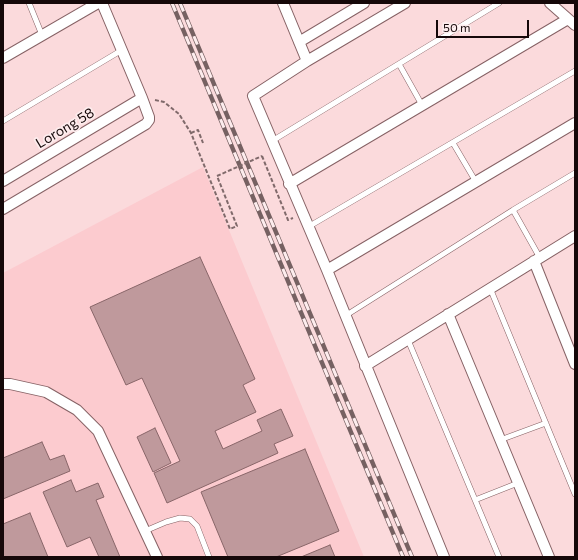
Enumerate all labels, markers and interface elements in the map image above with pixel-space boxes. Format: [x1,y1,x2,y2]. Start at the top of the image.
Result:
scale bar [438,12,531,38]
text: 50 m [443,20,471,34]
street label: Lorong 58 [33,104,97,152]

